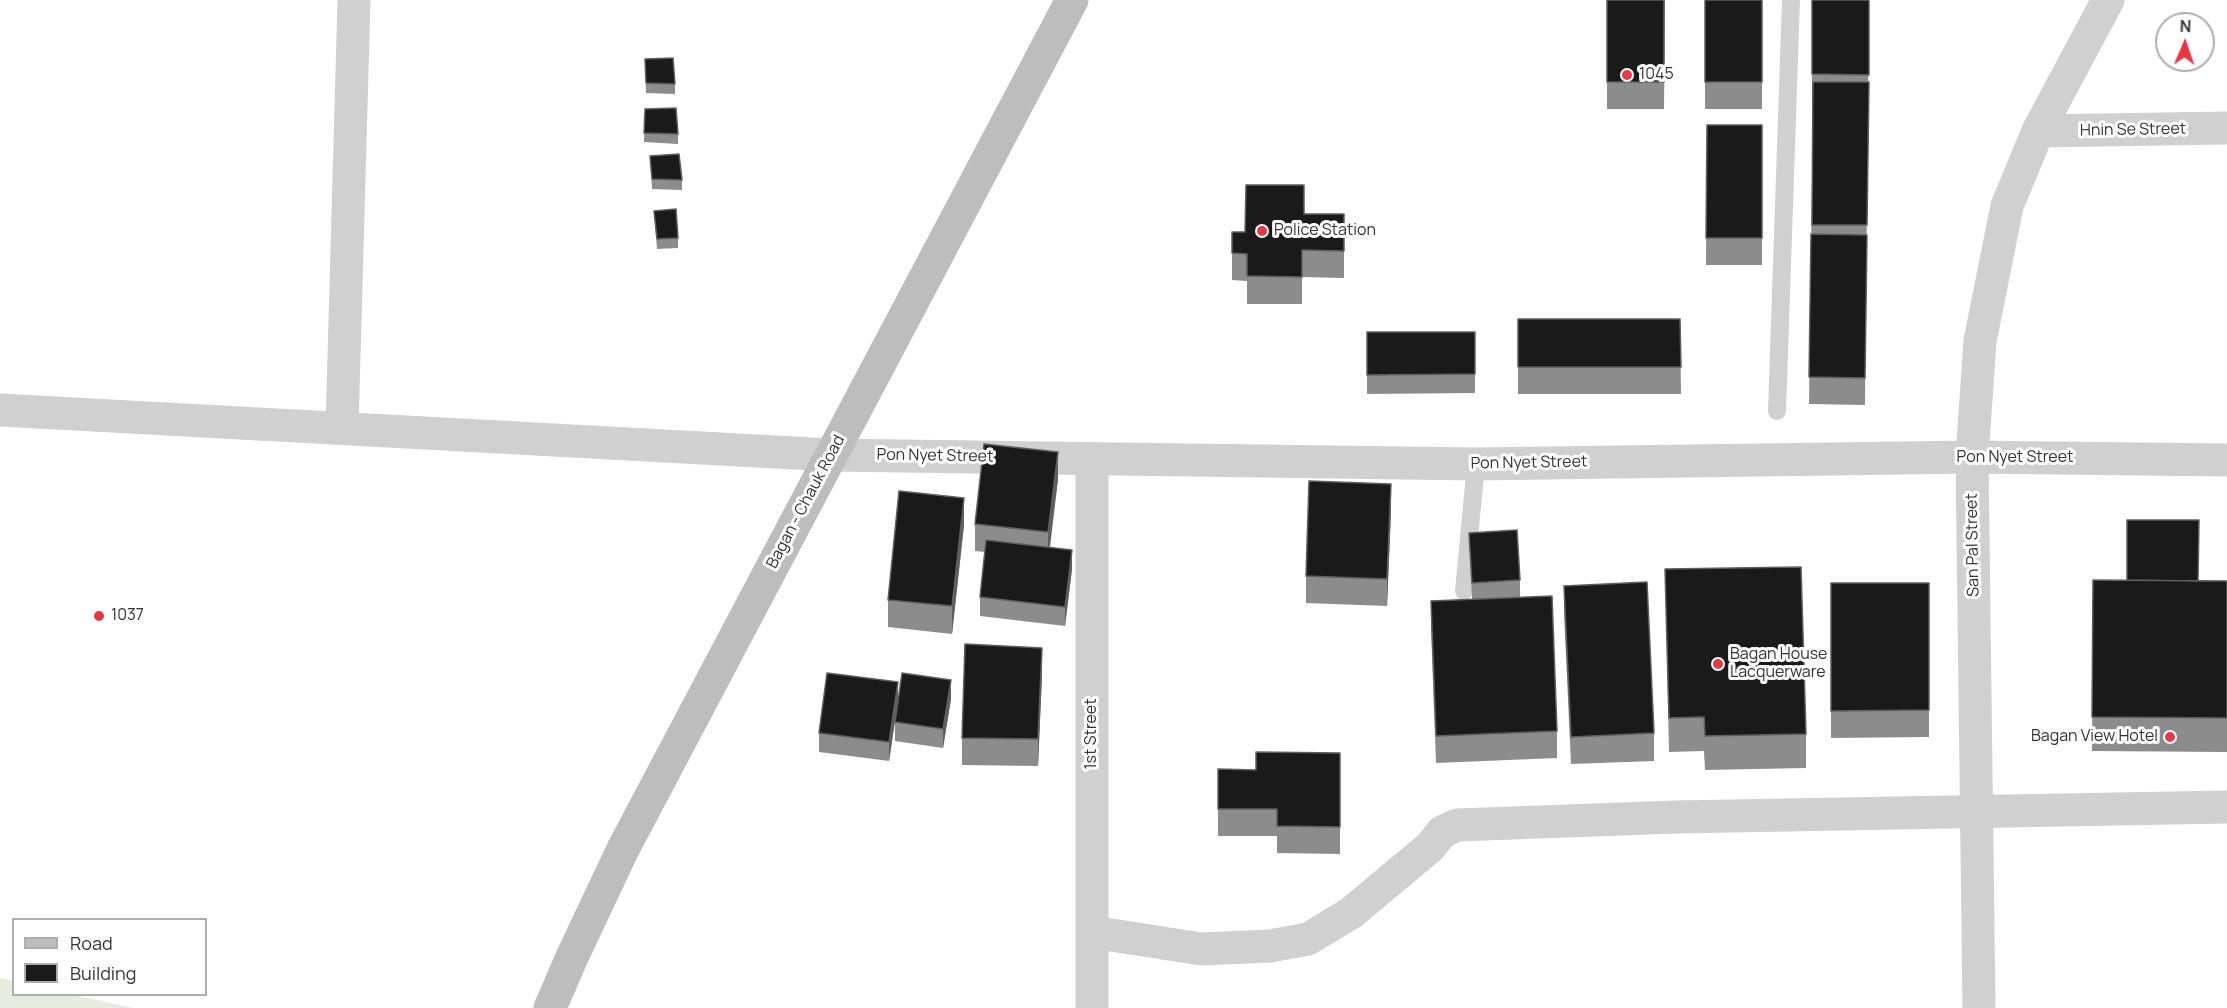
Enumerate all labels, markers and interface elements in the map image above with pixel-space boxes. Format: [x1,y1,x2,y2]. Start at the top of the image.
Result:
north arrow [2155,12,2215,72]
text: N [2179,15,2192,37]
place label: 1045 [1639,65,1674,85]
marker: 1045 [1620,68,1634,82]
street label: Hnin Se Street [2080,119,2186,141]
place label: Police Station [1274,221,1376,241]
marker: Police Station [1255,224,1269,238]
street label: Bagan - Chauk Road [763,432,849,572]
street label: Pon Nyet Street [876,445,994,467]
street label: Pon Nyet Street [1957,448,2073,468]
street label: Pon Nyet Street [1470,452,1588,474]
street label: San Pal Street [1962,493,1984,597]
place label: 1037 [111,606,144,626]
marker: 1037 [92,609,106,623]
place label: Bagan House Lacquerware [1730,645,1827,683]
marker: Bagan House Lacquerware [1711,657,1725,671]
street label: 1st Street [1082,698,1102,770]
place label: Bagan View Hotel [2031,727,2158,747]
marker: Bagan View Hotel [2163,730,2177,744]
legend [12,918,207,996]
text: Road [70,931,113,955]
text: Building [70,961,136,985]

